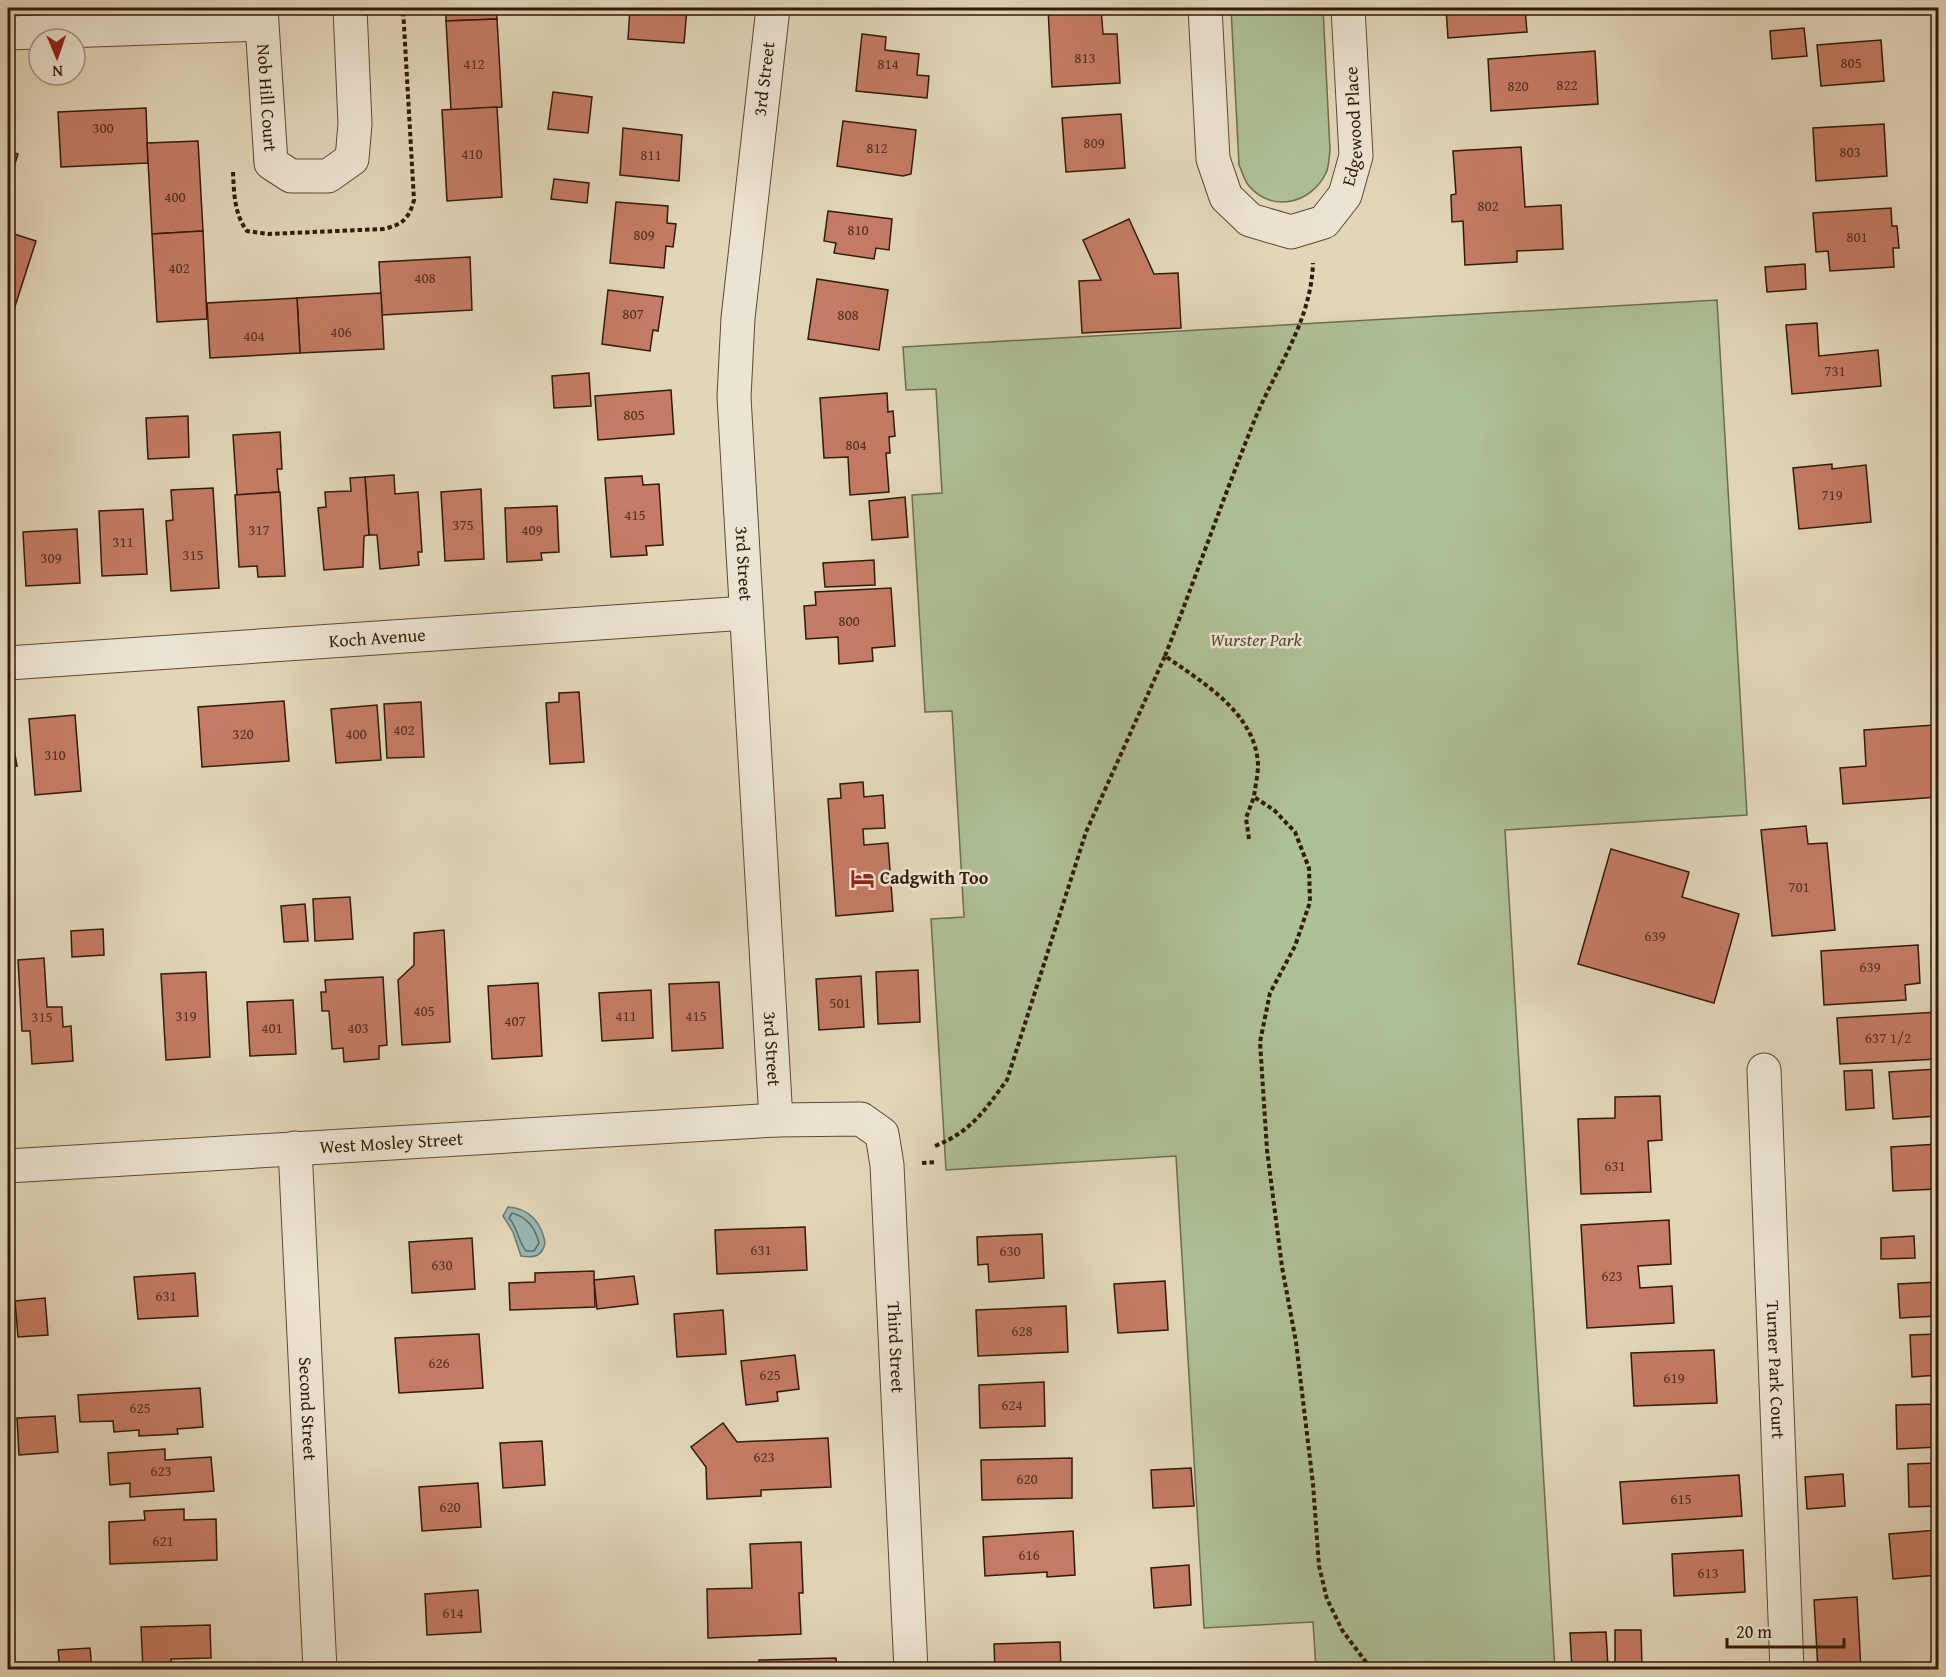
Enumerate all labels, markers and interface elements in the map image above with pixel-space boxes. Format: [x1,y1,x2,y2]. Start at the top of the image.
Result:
north arrow [27,27,87,87]
street label: 3rd Street [746,39,782,118]
street label: Nob Hill Court [250,43,284,153]
house number: 813 [1074,47,1096,68]
house number: 805 [1840,52,1862,73]
house number: 412 [463,53,485,74]
house number: 814 [877,53,899,74]
text: N [51,60,63,84]
street label: Edgewood Place [1334,66,1369,189]
house number: 822 [1556,74,1578,95]
house number: 820 [1507,75,1529,96]
house number: 300 [92,117,114,138]
house number: 809 [1083,132,1105,153]
house number: 812 [866,137,888,158]
house number: 803 [1839,141,1861,162]
house number: 410 [461,143,483,164]
house number: 811 [640,144,662,165]
house number: 400 [164,186,186,207]
house number: 802 [1477,195,1499,216]
house number: 810 [847,219,869,240]
house number: 809 [633,224,655,245]
house number: 801 [1846,226,1868,247]
house number: 402 [168,257,190,278]
house number: 408 [414,267,436,288]
house number: 807 [622,303,644,324]
house number: 808 [837,304,859,325]
house number: 406 [330,321,352,342]
house number: 404 [243,325,265,346]
house number: 731 [1824,360,1846,381]
house number: 805 [623,404,645,425]
house number: 804 [845,434,867,455]
house number: 719 [1821,484,1843,505]
house number: 415 [624,504,646,525]
house number: 375 [452,514,474,535]
house number: 317 [248,519,270,540]
house number: 409 [521,519,543,540]
street label: 3rd Street [729,525,760,603]
house number: 311 [112,531,134,552]
house number: 315 [182,544,204,565]
house number: 309 [40,547,62,568]
house number: 800 [838,610,860,631]
street label: Koch Avenue [328,621,426,654]
park label: Wurster Park [1210,626,1303,653]
house number: 402 [393,719,415,740]
house number: 320 [232,723,254,744]
house number: 400 [345,723,367,744]
house number: 310 [44,744,66,765]
place label: Cadgwith Too [880,864,989,891]
hotel icon: Cadgwith Too [849,865,875,891]
house number: 701 [1788,876,1810,897]
house number: 639 [1644,925,1666,946]
house number: 639 [1859,956,1881,977]
house number: 501 [829,992,851,1013]
house number: 405 [413,1000,435,1021]
house number: 319 [175,1005,197,1026]
house number: 411 [615,1005,637,1026]
house number: 415 [685,1005,707,1026]
house number: 315 [31,1006,53,1027]
house number: 407 [504,1010,526,1031]
street label: 3rd Street [757,1011,788,1088]
house number: 401 [261,1017,283,1038]
house number: 403 [347,1017,369,1038]
house number: 637 1/2 [1865,1027,1911,1048]
street label: West Mosley Street [319,1125,464,1160]
house number: 631 [1604,1155,1626,1176]
house number: 631 [750,1239,772,1260]
house number: 630 [999,1240,1021,1261]
house number: 630 [431,1254,453,1275]
house number: 623 [1601,1265,1623,1286]
house number: 631 [155,1285,177,1306]
street label: Turner Park Court [1760,1300,1792,1440]
street label: Third Street [880,1301,912,1394]
house number: 628 [1011,1320,1033,1341]
house number: 626 [428,1352,450,1373]
street label: Second Street [292,1356,324,1462]
house number: 625 [759,1364,781,1385]
house number: 619 [1663,1367,1685,1388]
house number: 624 [1001,1394,1023,1415]
house number: 625 [129,1397,151,1418]
house number: 623 [753,1446,775,1467]
house number: 623 [150,1460,172,1481]
house number: 620 [1016,1468,1038,1489]
house number: 615 [1670,1488,1692,1509]
house number: 620 [439,1496,461,1517]
house number: 621 [152,1530,174,1551]
house number: 616 [1018,1544,1040,1565]
house number: 613 [1697,1562,1719,1583]
house number: 614 [442,1602,464,1623]
scale bar [1727,1611,1844,1649]
text: 20 m [1736,1618,1772,1645]

